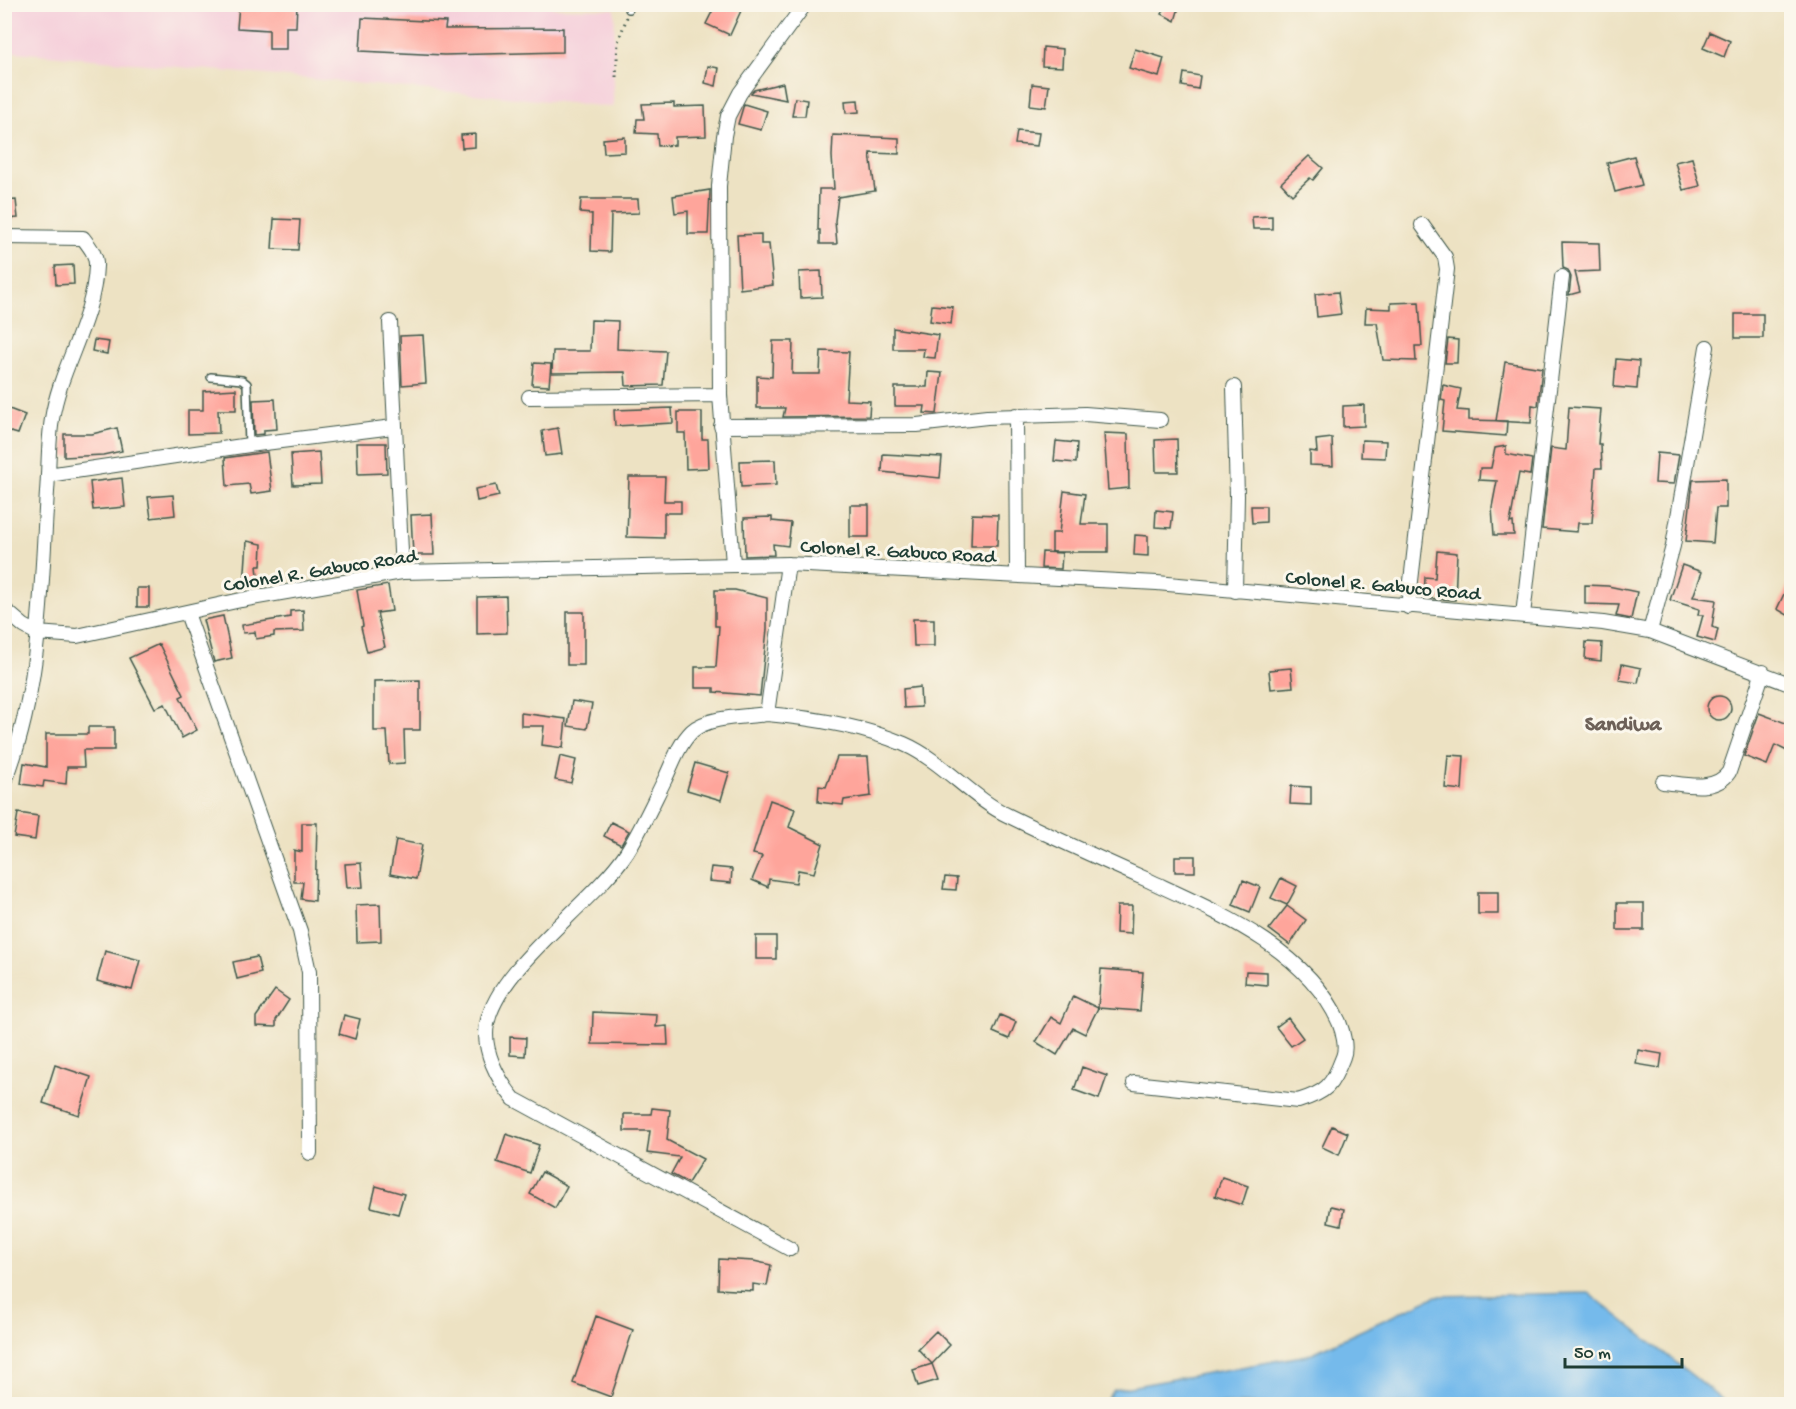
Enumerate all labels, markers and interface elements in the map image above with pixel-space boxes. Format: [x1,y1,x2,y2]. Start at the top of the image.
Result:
street label: Colonel R. Gabuco Road [799,537,998,570]
street label: Colonel R. Gabuco Road [222,545,421,599]
street label: Colonel R. Gabuco Road [1284,568,1483,608]
district label: Sandiwa [1585,714,1662,739]
scale bar [1565,1331,1682,1369]
text: 50 m [1574,1344,1611,1365]

